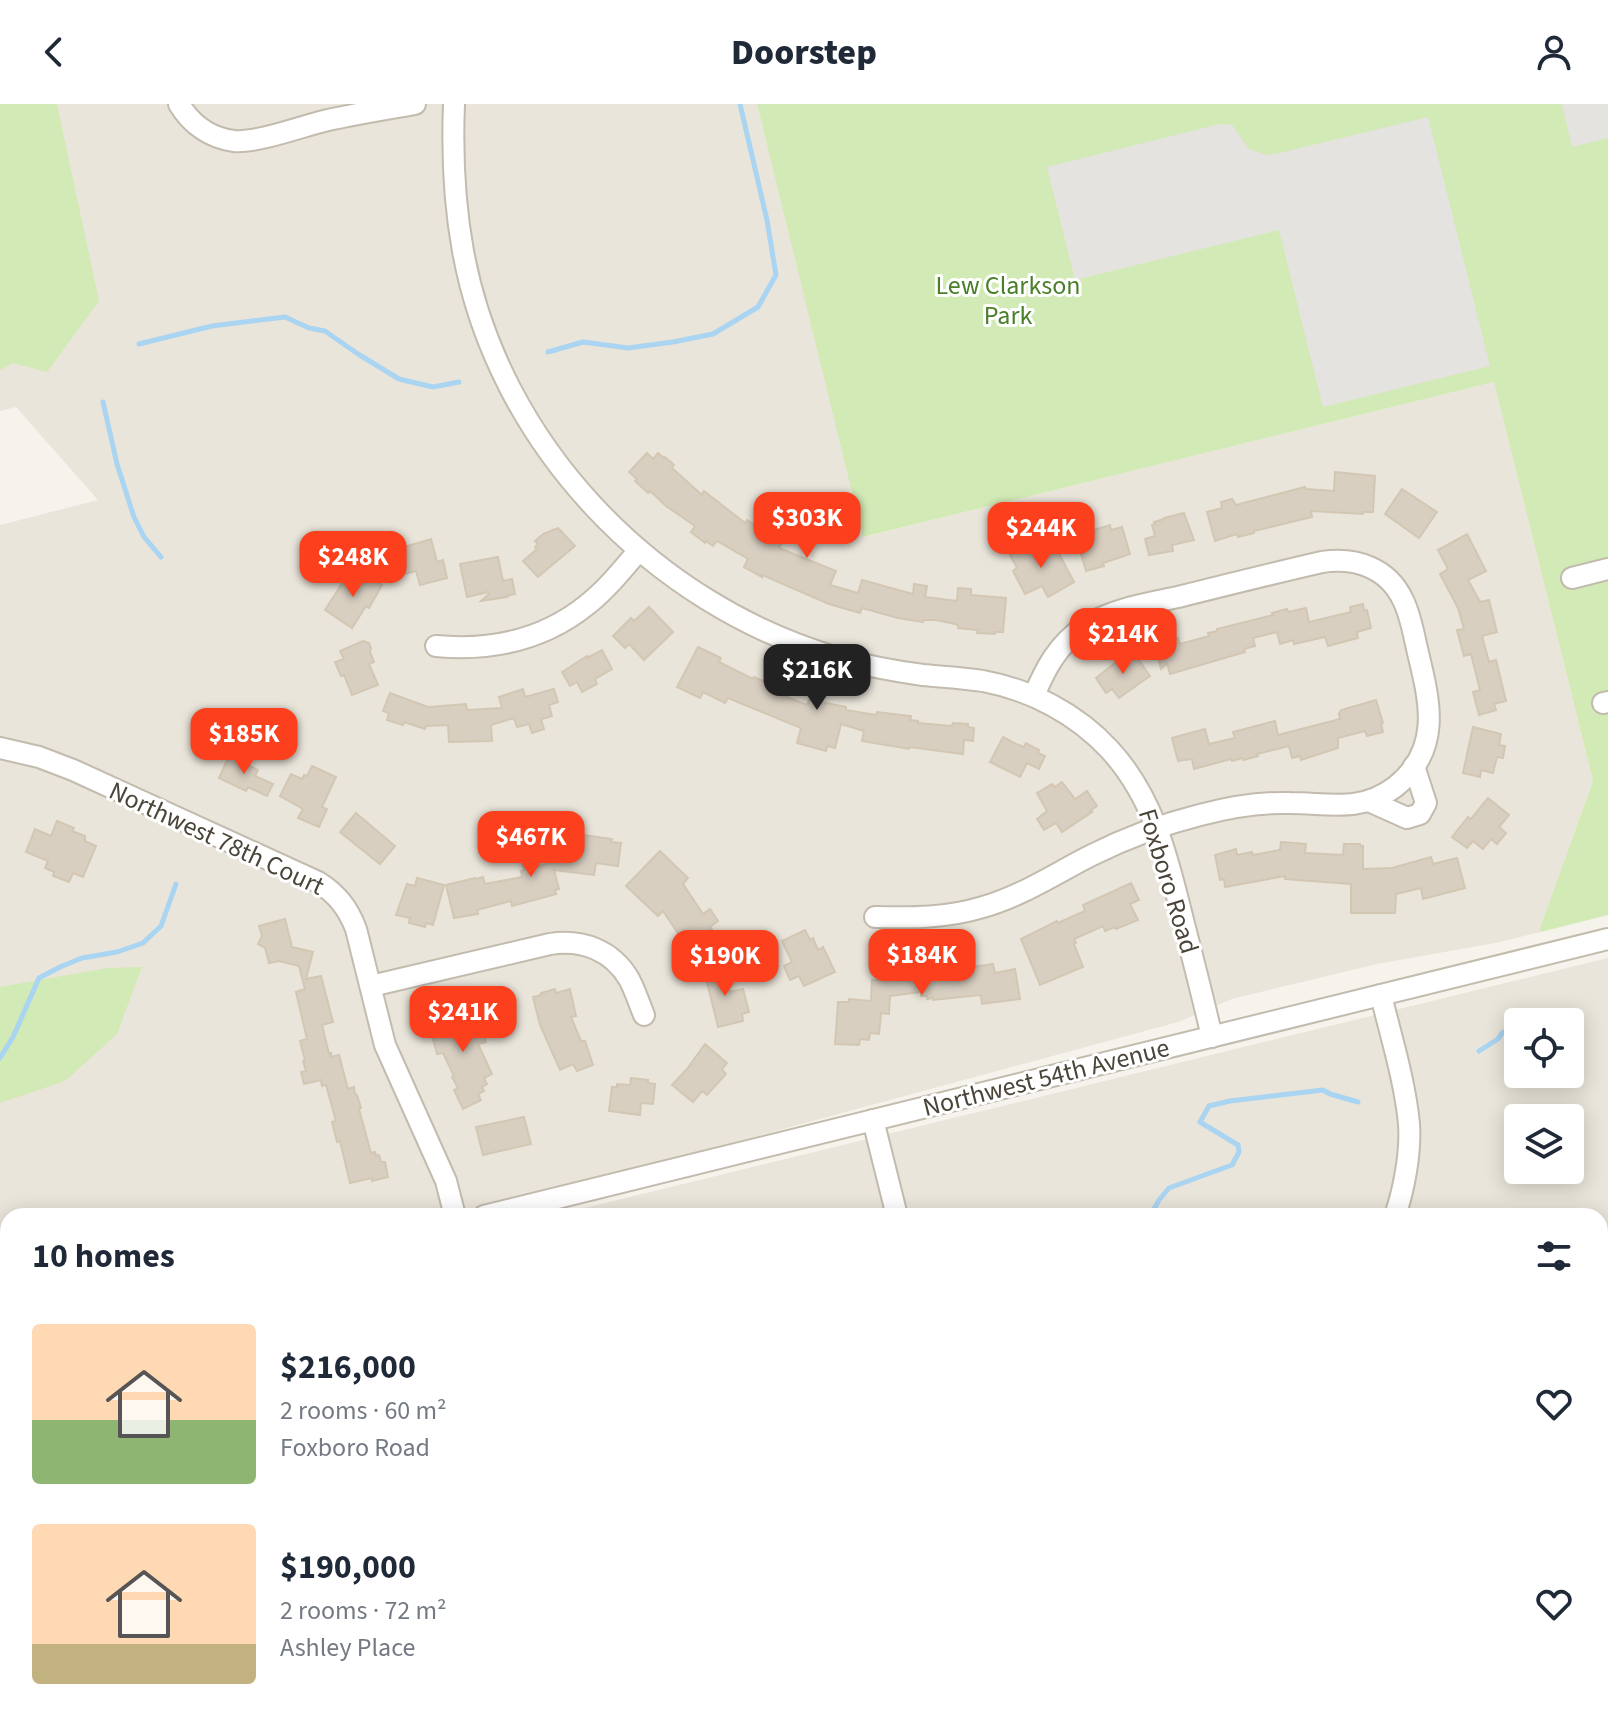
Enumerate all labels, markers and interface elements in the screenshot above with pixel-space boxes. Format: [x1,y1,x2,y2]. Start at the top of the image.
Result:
text: Doorstep [731,27,877,78]
icon: back [32,30,76,74]
icon: person [1532,30,1576,74]
park label: Lew Clarkson Park [936,267,1080,334]
pin: $303K [751,492,863,560]
text: $303K [772,499,842,536]
pin: $244K [985,502,1097,570]
text: $244K [1006,509,1076,546]
pin: $248K [297,531,409,599]
text: $248K [318,538,388,575]
pin: $214K [1067,608,1179,676]
text: $214K [1088,615,1158,652]
pin: $216K [761,644,873,712]
text: $216K [782,651,852,688]
pin: $185K [188,708,300,776]
text: $185K [209,715,279,752]
street label: Northwest 78th Court [103,772,331,905]
street label: Foxboro Road [1129,804,1208,958]
pin: $467K [475,811,587,879]
text: $467K [496,818,566,855]
pin: $184K [866,929,978,997]
pin: $190K [669,930,781,998]
text: $184K [887,936,957,973]
text: $190K [690,937,760,974]
pin: $241K [407,986,519,1054]
text: $241K [428,993,498,1030]
map controls [1504,1008,1584,1184]
button: locate [1504,1008,1584,1088]
street label: Northwest 54th Avenue [919,1029,1173,1126]
button: layers [1504,1104,1584,1184]
text: 10 homes [32,1232,175,1281]
icon: filters [1532,1234,1576,1278]
text: $216,000 [280,1343,416,1392]
icon: home [96,1356,192,1452]
icon: heart [1532,1382,1576,1426]
text: 2 rooms · 60 m² [280,1392,447,1429]
text: Foxboro Road [280,1429,430,1466]
text: $190,000 [280,1543,416,1592]
icon: home [96,1556,192,1652]
icon: heart [1532,1582,1576,1626]
text: 2 rooms · 72 m² [280,1592,447,1629]
text: Ashley Place [280,1629,415,1666]

